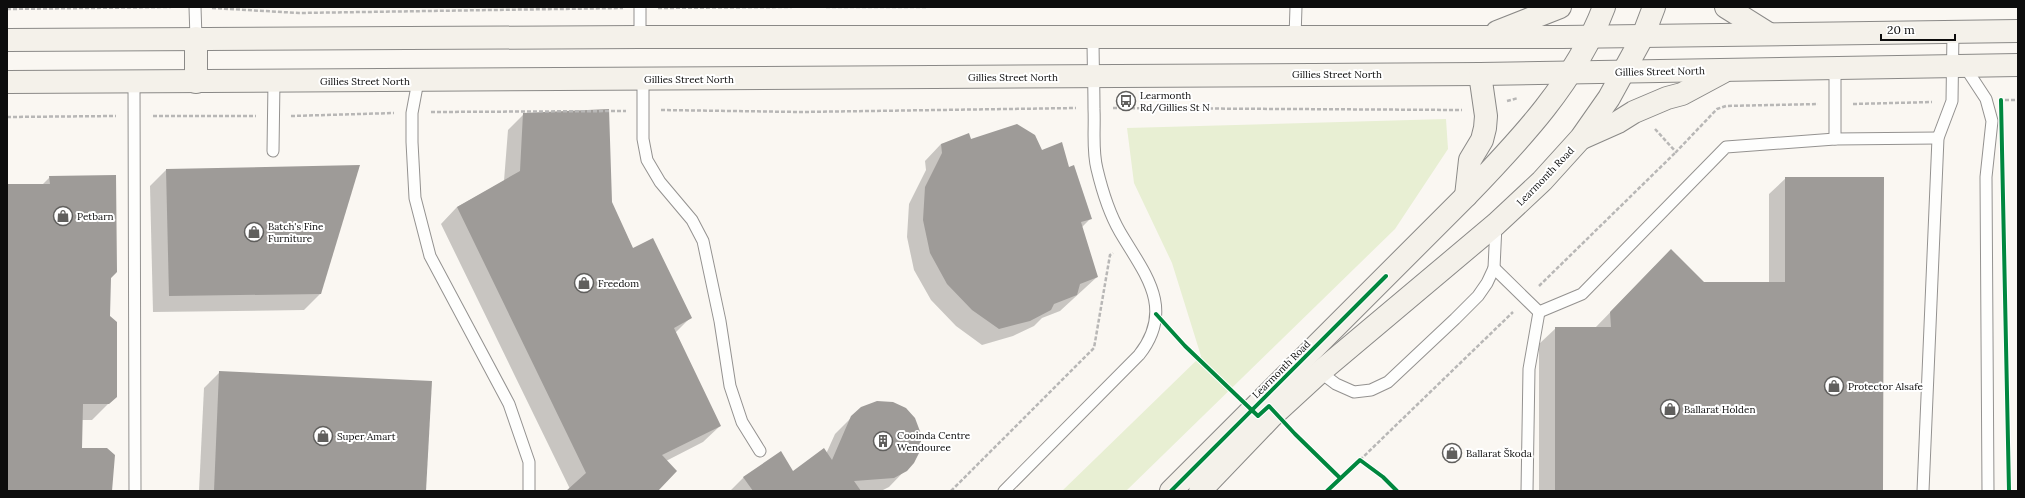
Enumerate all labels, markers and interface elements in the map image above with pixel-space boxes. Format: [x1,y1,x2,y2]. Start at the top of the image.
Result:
scale bar [1881,16,1955,42]
text: 20 m [1887,22,1915,37]
street label: Gillies Street North [1615,64,1705,79]
street label: Gillies Street North [1292,68,1382,81]
street label: Gillies Street North [968,71,1058,84]
street label: Gillies Street North [644,73,734,86]
street label: Gillies Street North [320,75,410,88]
place label: Learmonth Rd/Gillies St N [1140,89,1210,114]
bus stop icon: Learmonth Rd/Gillies St N [1115,90,1137,112]
street label: Learmonth Road [1514,144,1577,209]
shop icon: Petbarn [52,205,74,227]
place label: Petbarn [77,210,114,223]
place label: Batch's Fine Furniture [268,220,324,245]
shop icon: Batch's Fine Furniture [243,221,265,243]
shop icon: Freedom [573,272,595,294]
place label: Freedom [598,277,639,290]
street label: Learmonth Road [1249,337,1313,401]
shop icon: Protector Alsafe [1823,375,1845,397]
place label: Protector Alsafe [1848,380,1923,393]
shop icon: Ballarat Holden [1659,398,1681,420]
place label: Ballarat Holden [1684,403,1755,416]
shop icon: Super Amart [312,425,334,447]
place label: Cooinda Centre Wendouree [897,429,971,454]
place label: Super Amart [337,430,396,443]
building icon: Cooinda Centre Wendouree [872,430,894,452]
shop icon: Ballarat Škoda [1441,442,1463,464]
place label: Ballarat Škoda [1466,447,1532,460]

